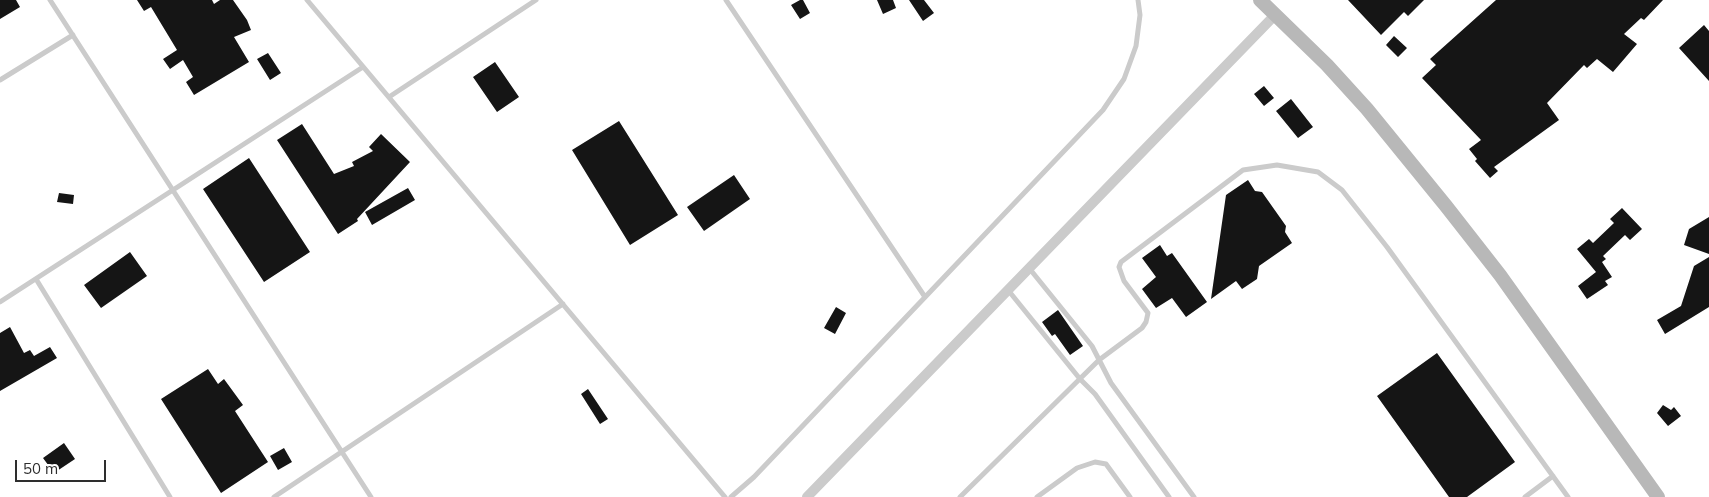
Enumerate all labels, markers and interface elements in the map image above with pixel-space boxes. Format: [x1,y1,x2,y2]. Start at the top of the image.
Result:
scale bar [18,450,109,482]
text: 50 m [23,459,58,478]

